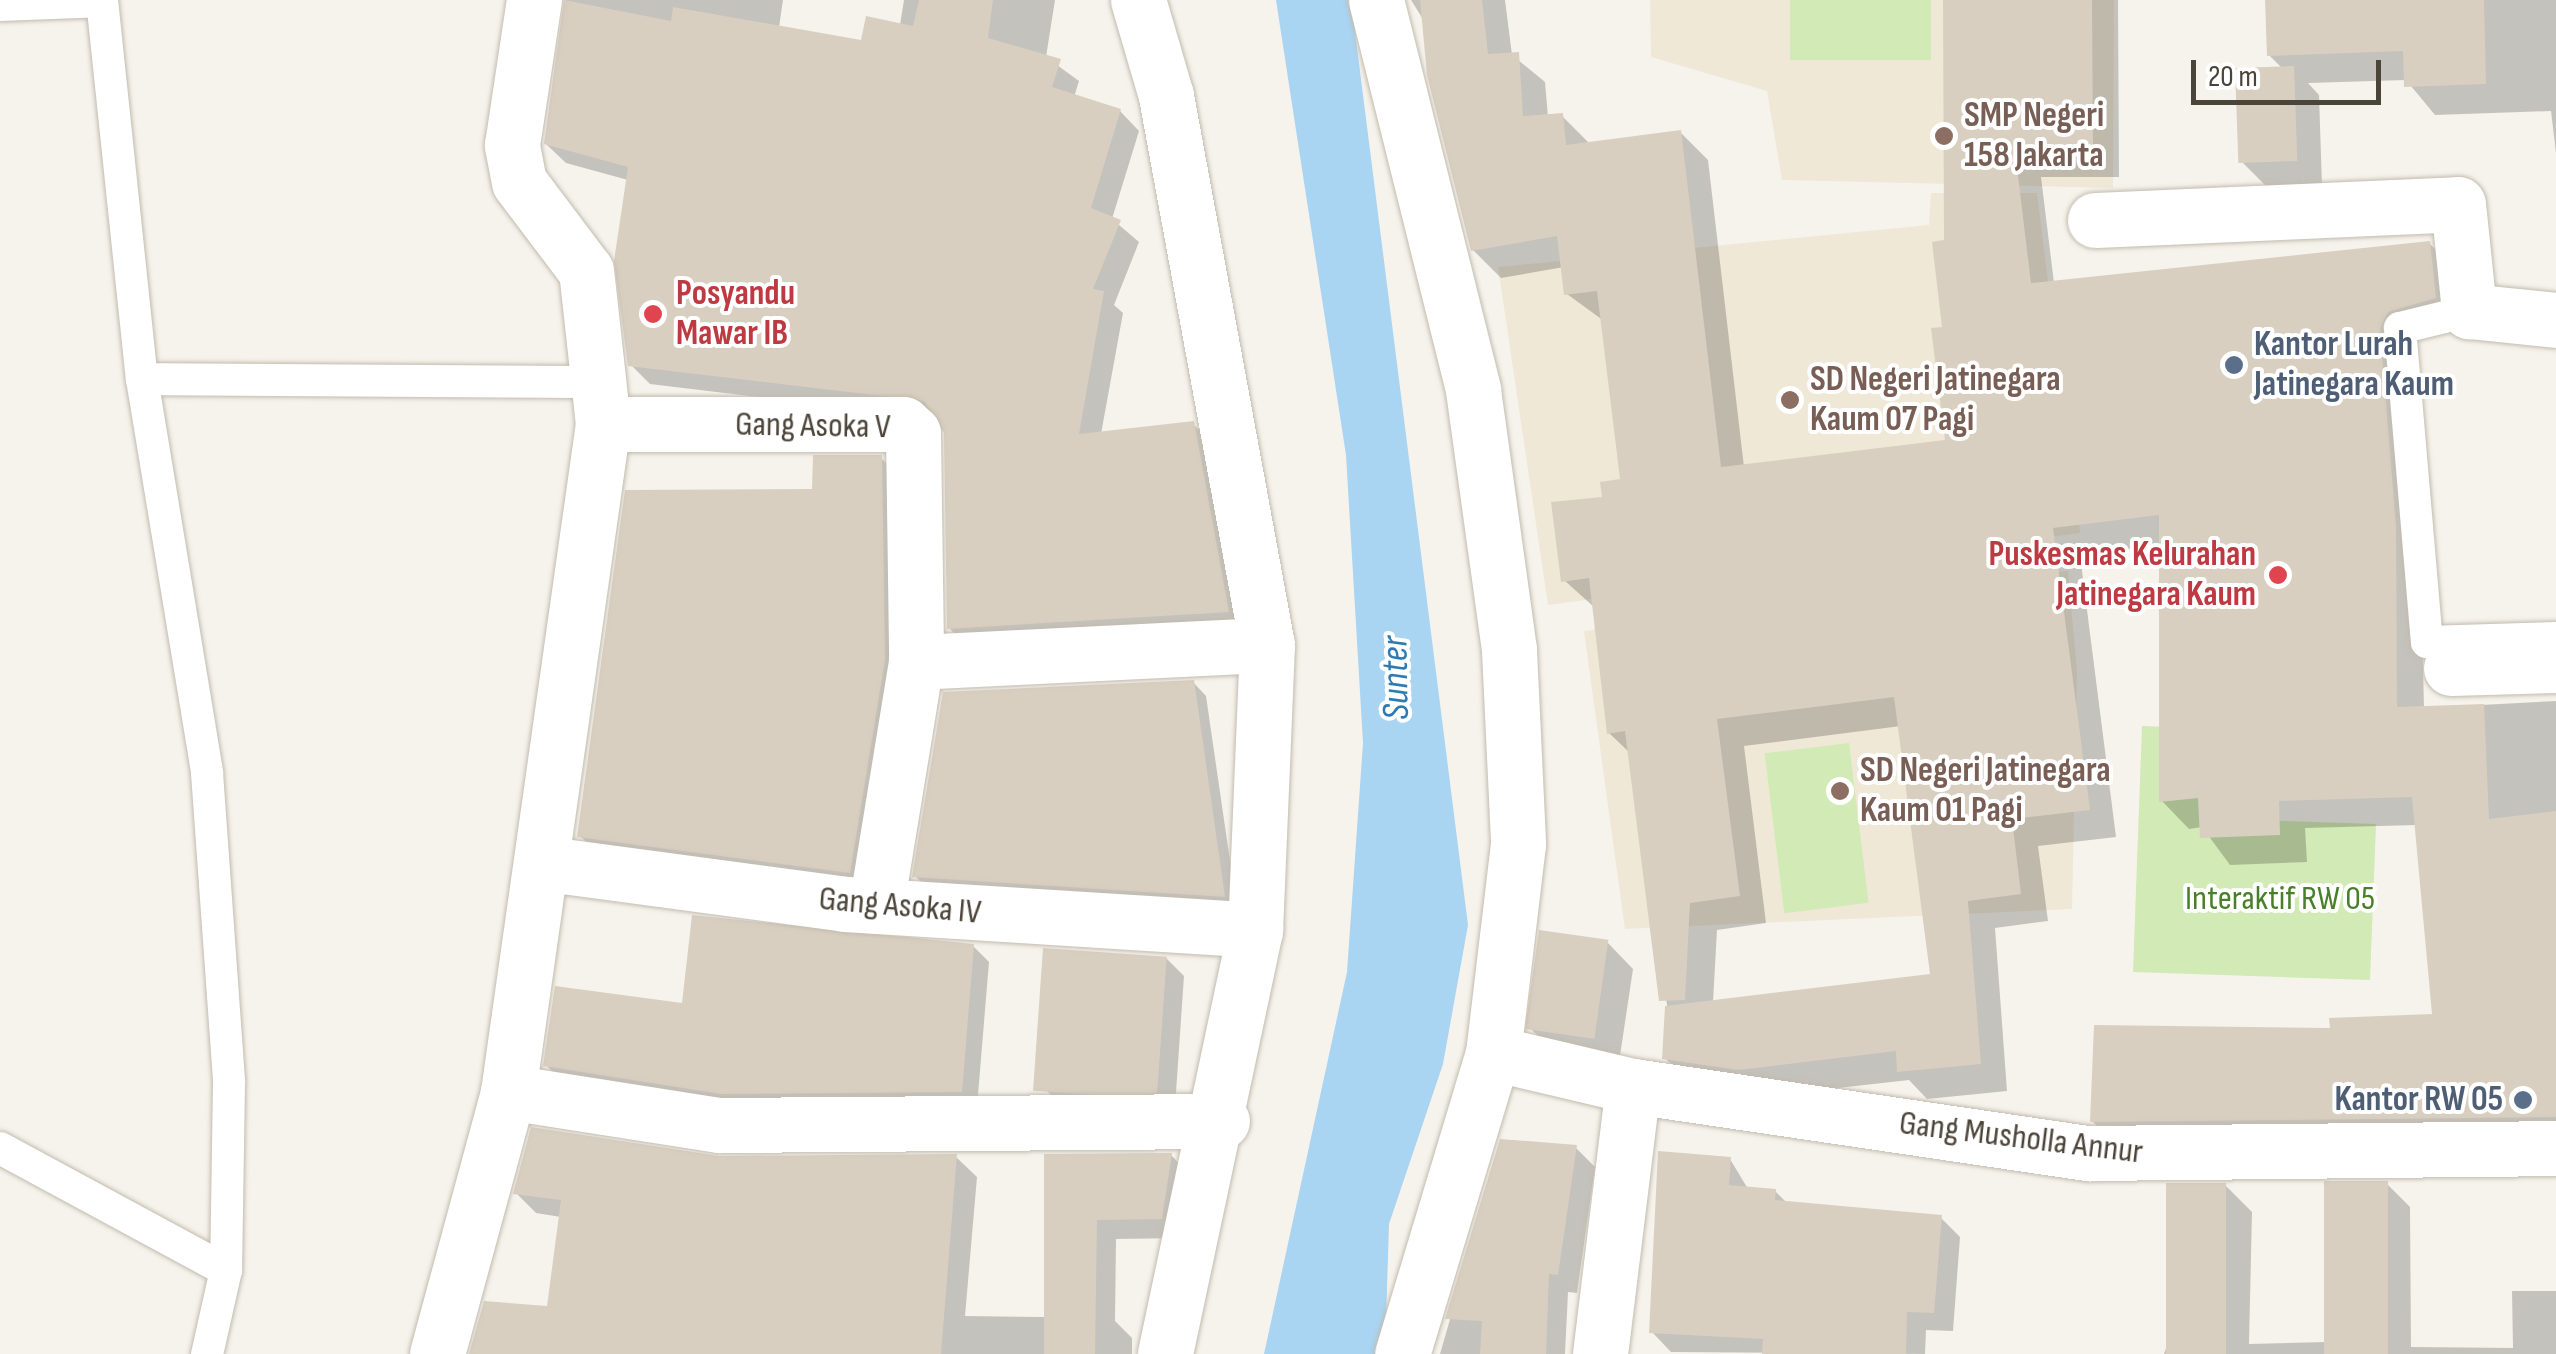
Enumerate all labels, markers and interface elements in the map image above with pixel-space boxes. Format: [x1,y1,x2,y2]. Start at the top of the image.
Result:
scale bar [2196,40,2386,102]
text: 20 m [2208,59,2258,95]
place label: SMP Negeri 158 Jakarta [1964,95,2104,177]
marker: SMP Negeri 158 Jakarta [1933,125,1955,147]
place label: Posyandu Mawar IB [676,273,795,355]
marker: Posyandu Mawar IB [640,301,666,327]
place label: Kantor Lurah Jatinegara Kaum [2254,324,2454,406]
marker: Kantor Lurah Jatinegara Kaum [2223,354,2245,376]
place label: SD Negeri Jatinegara Kaum 07 Pagi [1810,359,2061,441]
marker: SD Negeri Jatinegara Kaum 07 Pagi [1779,389,1801,411]
street label: Gang Asoka V [735,404,891,448]
place label: Puskesmas Kelurahan Jatinegara Kaum [1988,534,2256,616]
marker: Puskesmas Kelurahan Jatinegara Kaum [2265,562,2291,588]
water label: Sunter [1372,636,1420,720]
place label: SD Negeri Jatinegara Kaum 01 Pagi [1860,750,2111,832]
marker: SD Negeri Jatinegara Kaum 01 Pagi [1829,780,1851,802]
street label: Gang Asoka IV [817,878,983,934]
park label: Interaktif RW 05 [2185,878,2375,920]
place label: Kantor RW 05 [2335,1079,2503,1121]
marker: Kantor RW 05 [2512,1089,2534,1111]
street label: Gang Musholla Annur [1897,1102,2145,1174]

